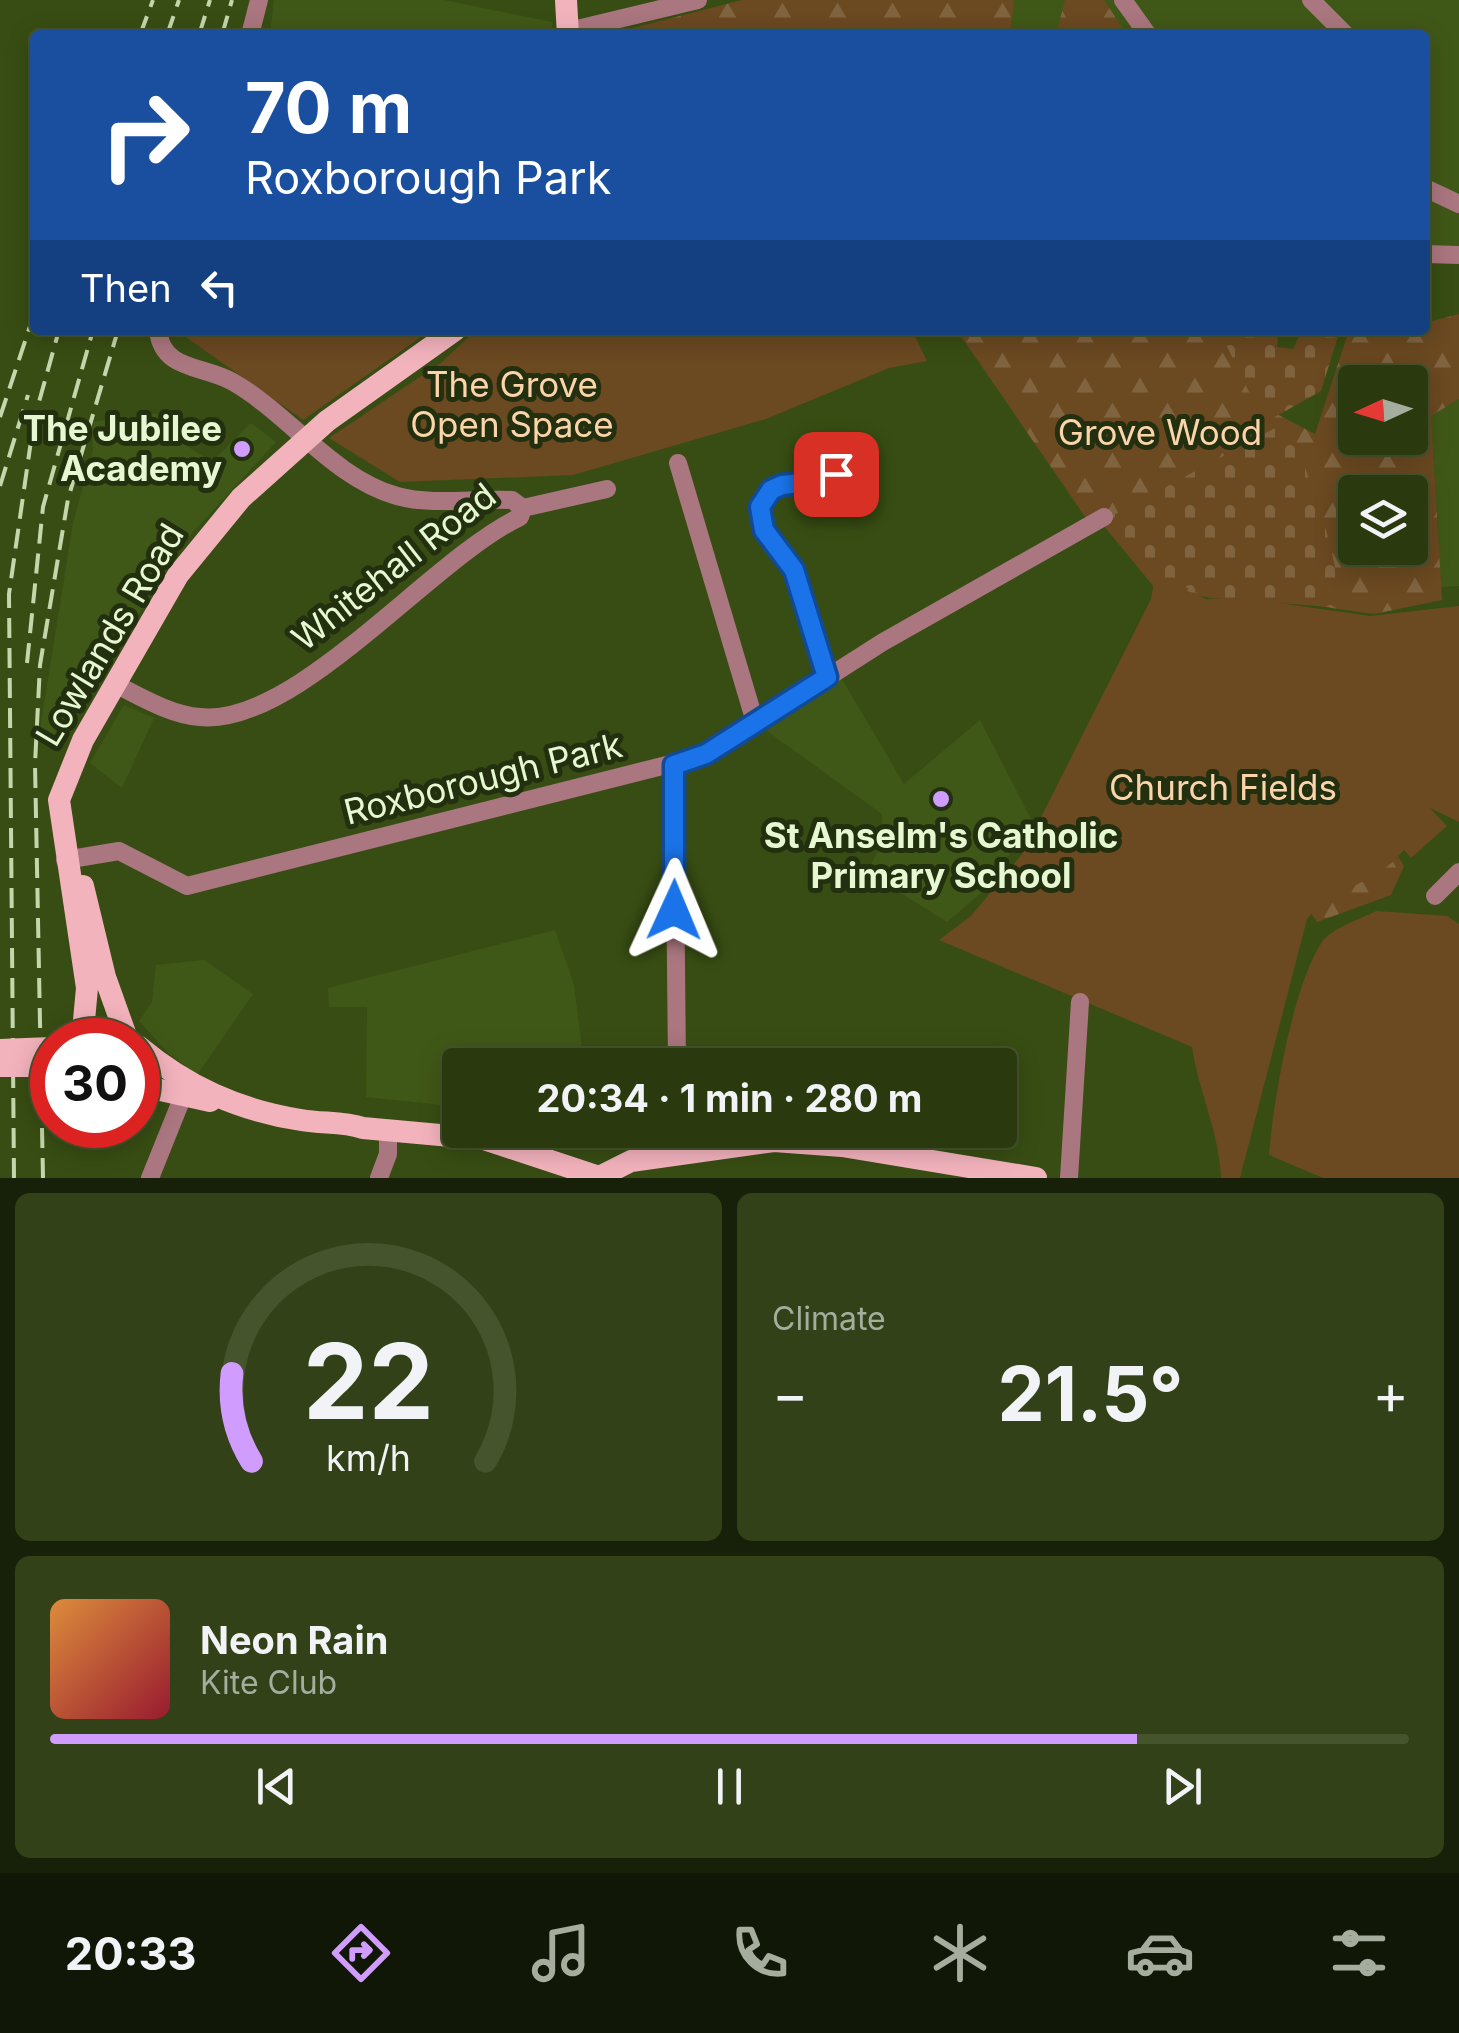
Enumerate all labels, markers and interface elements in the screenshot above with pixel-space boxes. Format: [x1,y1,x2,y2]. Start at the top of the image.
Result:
text: 70 m [245,65,412,150]
icon: right [80,70,210,200]
text: Roxborough Park [245,150,611,205]
icon: left [192,260,247,315]
text: Then [80,265,172,311]
park label: The Grove Open Space [410,363,614,445]
north arrow [1338,365,1428,455]
map controls [1338,365,1428,565]
place label: The Jubilee Academy [23,407,222,489]
park label: Grove Wood [1058,411,1262,453]
pin [794,432,879,517]
marker: The Jubilee Academy [231,438,253,460]
icon: arrive [809,447,864,502]
street label: Whitehall Road [283,474,504,659]
button: layers [1338,475,1428,565]
street label: Lowlands Road [26,516,192,753]
street label: Roxborough Park [339,723,626,833]
park label: Church Fields [1109,766,1337,808]
marker: St Anselm's Catholic Primary School [930,788,952,810]
place label: St Anselm's Catholic Primary School [764,814,1118,896]
position arrow [622,858,726,962]
speed limit sign: 30 [30,1018,160,1148]
text: 20:34 · 1 min · 280 m [537,1075,922,1121]
text: Climate [772,1299,886,1338]
text: 22 [303,1318,434,1444]
text: 21.5° [997,1348,1184,1439]
text: − [772,1361,808,1427]
text: + [1373,1361,1409,1427]
text: km/h [326,1436,411,1480]
text: Neon Rain [200,1617,388,1663]
text: Kite Club [200,1663,337,1702]
icon: previous [249,1759,304,1814]
icon: pause [702,1759,757,1814]
icon: next [1155,1759,1210,1814]
icon: directions [326,1918,396,1988]
icon: music [526,1918,596,1988]
icon: phone [725,1918,795,1988]
icon: climate [925,1918,995,1988]
icon: car [1125,1918,1195,1988]
icon: filters [1324,1918,1394,1988]
text: 20:33 [65,1926,197,1981]

